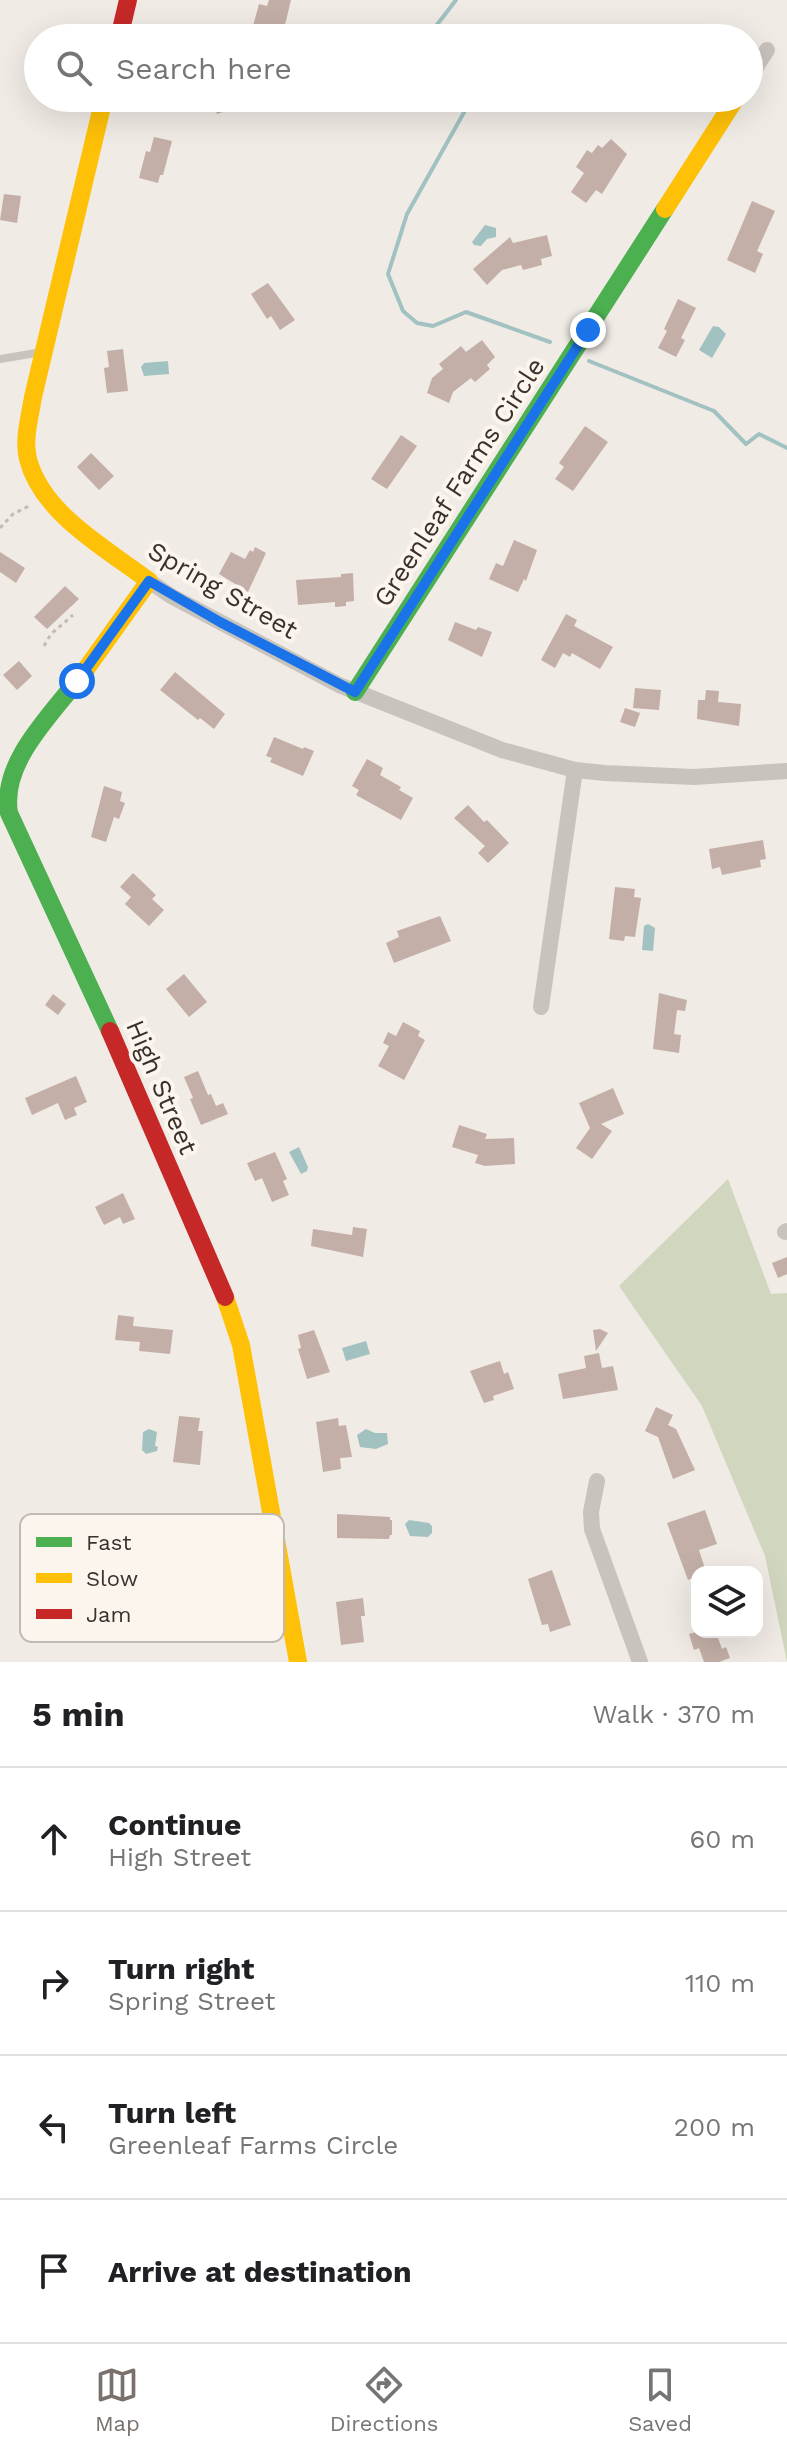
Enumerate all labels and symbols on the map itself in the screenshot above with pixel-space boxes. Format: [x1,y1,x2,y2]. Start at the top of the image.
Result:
route end [570,312,606,348]
street label: Greenleaf Farms Circle [367,352,551,612]
street label: Spring Street [143,535,303,645]
route start [59,663,95,699]
street label: High Street [120,1015,204,1159]
legend [20,1514,284,1642]
text: Fast [86,1530,132,1555]
text: Slow [86,1566,138,1591]
text: Jam [86,1602,131,1627]

